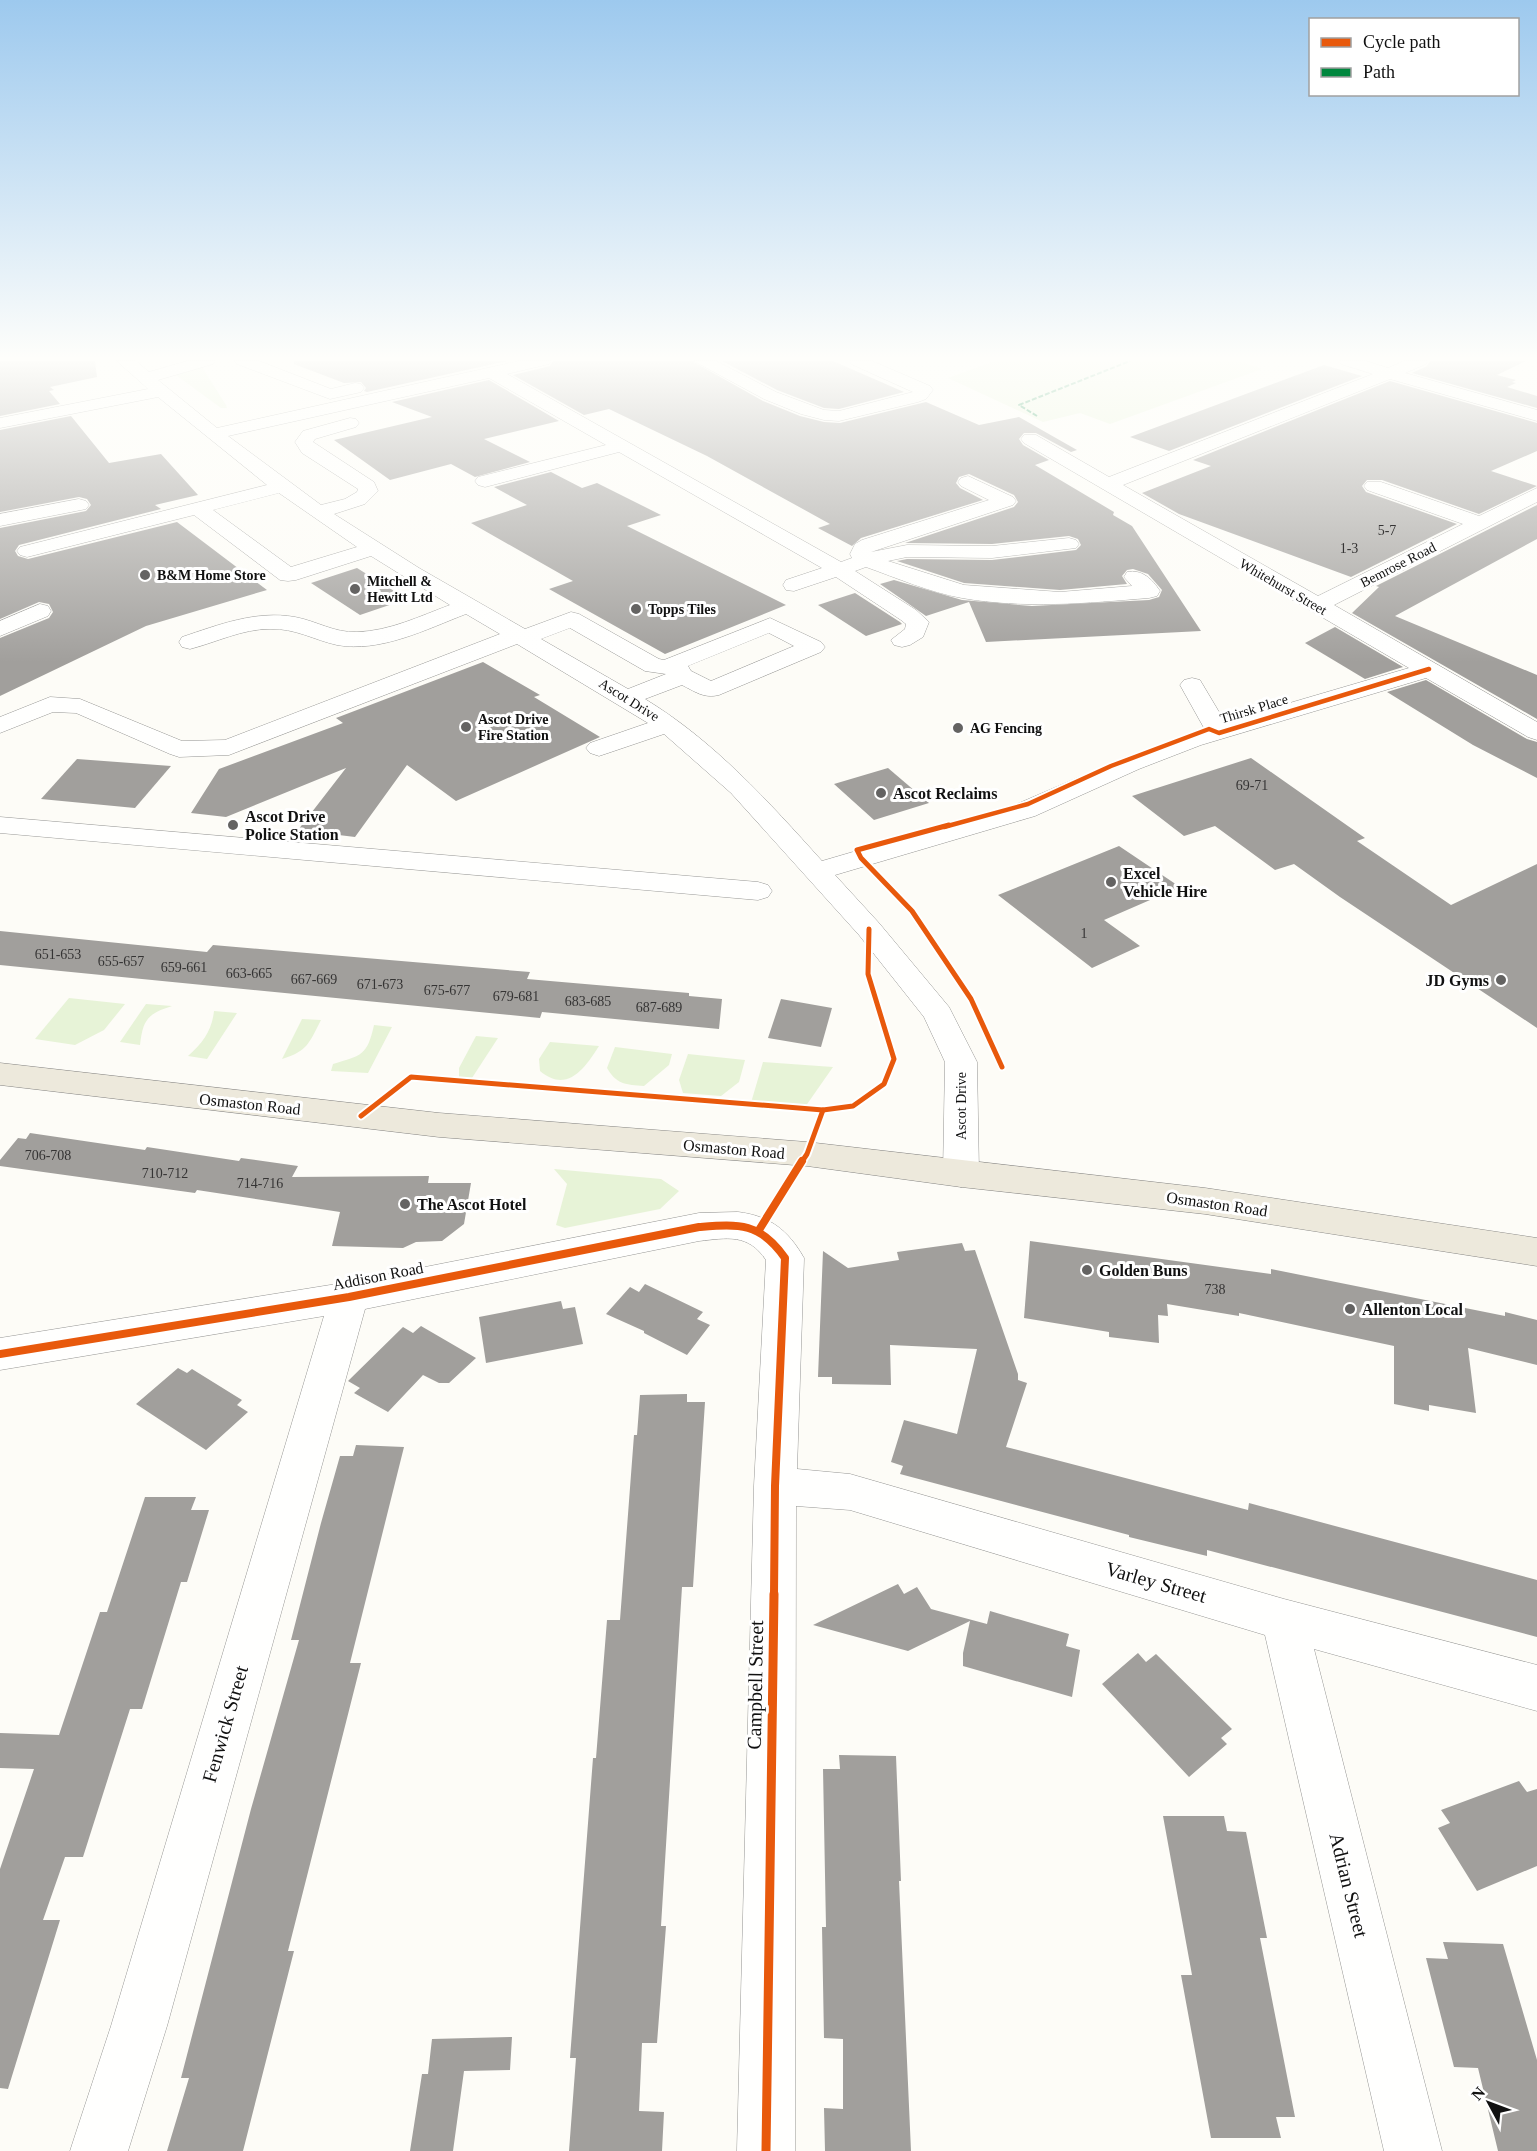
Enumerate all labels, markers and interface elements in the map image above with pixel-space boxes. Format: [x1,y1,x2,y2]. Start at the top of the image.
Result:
legend [1309,18,1519,96]
text: Cycle path [1363,32,1440,52]
text: Path [1363,62,1395,82]
house number: 5-7 [1378,523,1396,538]
street label: Bemrose Road [1358,540,1438,590]
house number: 1-3 [1340,541,1358,556]
street label: Whitehurst Street [1237,556,1329,618]
marker: B&M Home Store [138,568,152,582]
place label: B&M Home Store [157,568,266,583]
place label: Mitchell & Hewitt Ltd [367,574,433,605]
marker: Mitchell & Hewitt Ltd [348,582,362,596]
marker: Topps Tiles [629,602,643,616]
place label: Topps Tiles [648,602,716,617]
street label: Ascot Drive [596,676,662,724]
street label: Thirsk Place [1218,692,1290,726]
place label: Ascot Drive Fire Station [478,712,549,743]
marker: Ascot Drive Fire Station [459,720,473,734]
marker: AG Fencing [951,721,965,735]
place label: AG Fencing [970,721,1042,736]
house number: 69-71 [1236,778,1268,793]
place label: Ascot Reclaims [893,785,997,802]
marker: Ascot Reclaims [874,786,888,800]
place label: Ascot Drive Police Station [245,808,339,843]
marker: Ascot Drive Police Station [226,818,240,832]
place label: Excel Vehicle Hire [1123,865,1207,900]
marker: Excel Vehicle Hire [1104,875,1118,889]
house number: 1 [1081,926,1088,941]
house number: 651-653 [35,947,81,962]
house number: 655-657 [98,954,144,969]
house number: 659-661 [161,960,207,975]
house number: 663-665 [226,966,272,981]
house number: 667-669 [291,972,337,987]
place label: JD Gyms [1425,972,1489,990]
marker: JD Gyms [1494,973,1508,987]
house number: 671-673 [357,977,403,992]
house number: 675-677 [424,983,470,998]
house number: 679-681 [493,989,539,1004]
house number: 683-685 [565,994,611,1009]
house number: 687-689 [636,1000,682,1015]
street label: Ascot Drive [954,1072,969,1140]
street label: Osmaston Road [198,1090,302,1118]
street label: Osmaston Road [683,1136,785,1162]
house number: 706-708 [25,1148,71,1163]
house number: 710-712 [142,1166,188,1181]
house number: 714-716 [237,1176,283,1191]
street label: Osmaston Road [1165,1189,1269,1219]
place label: The Ascot Hotel [417,1196,527,1213]
marker: The Ascot Hotel [398,1197,412,1211]
street label: Addison Road [331,1259,425,1293]
place label: Golden Buns [1099,1262,1187,1279]
marker: Golden Buns [1080,1263,1094,1277]
house number: 738 [1205,1282,1226,1297]
place label: Allenton Local [1362,1301,1463,1318]
marker: Allenton Local [1343,1302,1357,1316]
street label: Varley Street [1103,1557,1209,1608]
street label: Campbell Street [743,1620,768,1750]
street label: Fenwick Street [198,1663,252,1785]
street label: Adrian Street [1325,1830,1373,1940]
north arrow [1459,2073,1519,2133]
text: N [1468,2083,1489,2103]

